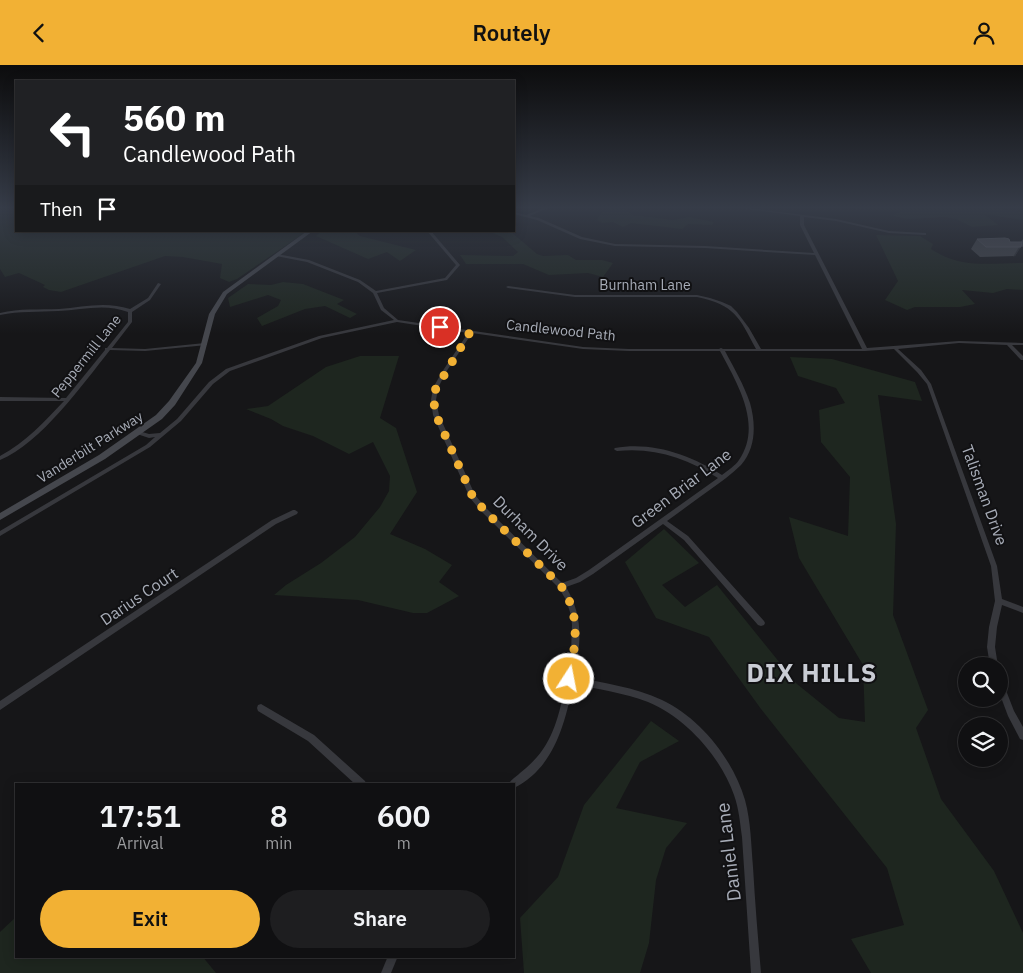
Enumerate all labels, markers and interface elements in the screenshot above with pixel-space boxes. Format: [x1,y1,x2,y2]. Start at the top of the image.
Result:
text: Routely [473,18,550,47]
icon: back [25,19,53,47]
icon: person [970,19,998,47]
text: 560 m [123,95,226,141]
icon: left [40,100,105,165]
text: Candlewood Path [123,139,296,168]
icon: arrive [93,195,121,223]
text: Then [40,197,83,221]
street label: Burnham Lane [599,276,691,294]
pin [419,306,461,348]
street label: Peppermill Lane [47,311,125,401]
icon: arrive [426,313,454,341]
street label: Candlewood Path [505,315,617,345]
street label: Vanderbilt Parkway [34,407,146,487]
street label: Talisman Drive [958,442,1012,548]
street label: Green Briar Lane [627,444,735,532]
street label: Durham Drive [489,491,573,575]
street label: Darius Court [96,563,182,629]
position arrow [542,652,594,704]
district label: DIX HILLS [747,656,877,689]
map controls [958,657,1008,767]
button: search [958,657,1008,707]
button: layers [958,717,1008,767]
text: 17:51 [99,796,181,835]
text: 8 [270,796,288,835]
text: 600 [377,796,431,835]
street label: Daniel Lane [710,801,746,903]
text: Arrival [117,833,163,853]
text: min [265,833,292,853]
text: m [397,833,411,853]
button: Exit [40,890,260,948]
button: Share [270,890,490,948]

